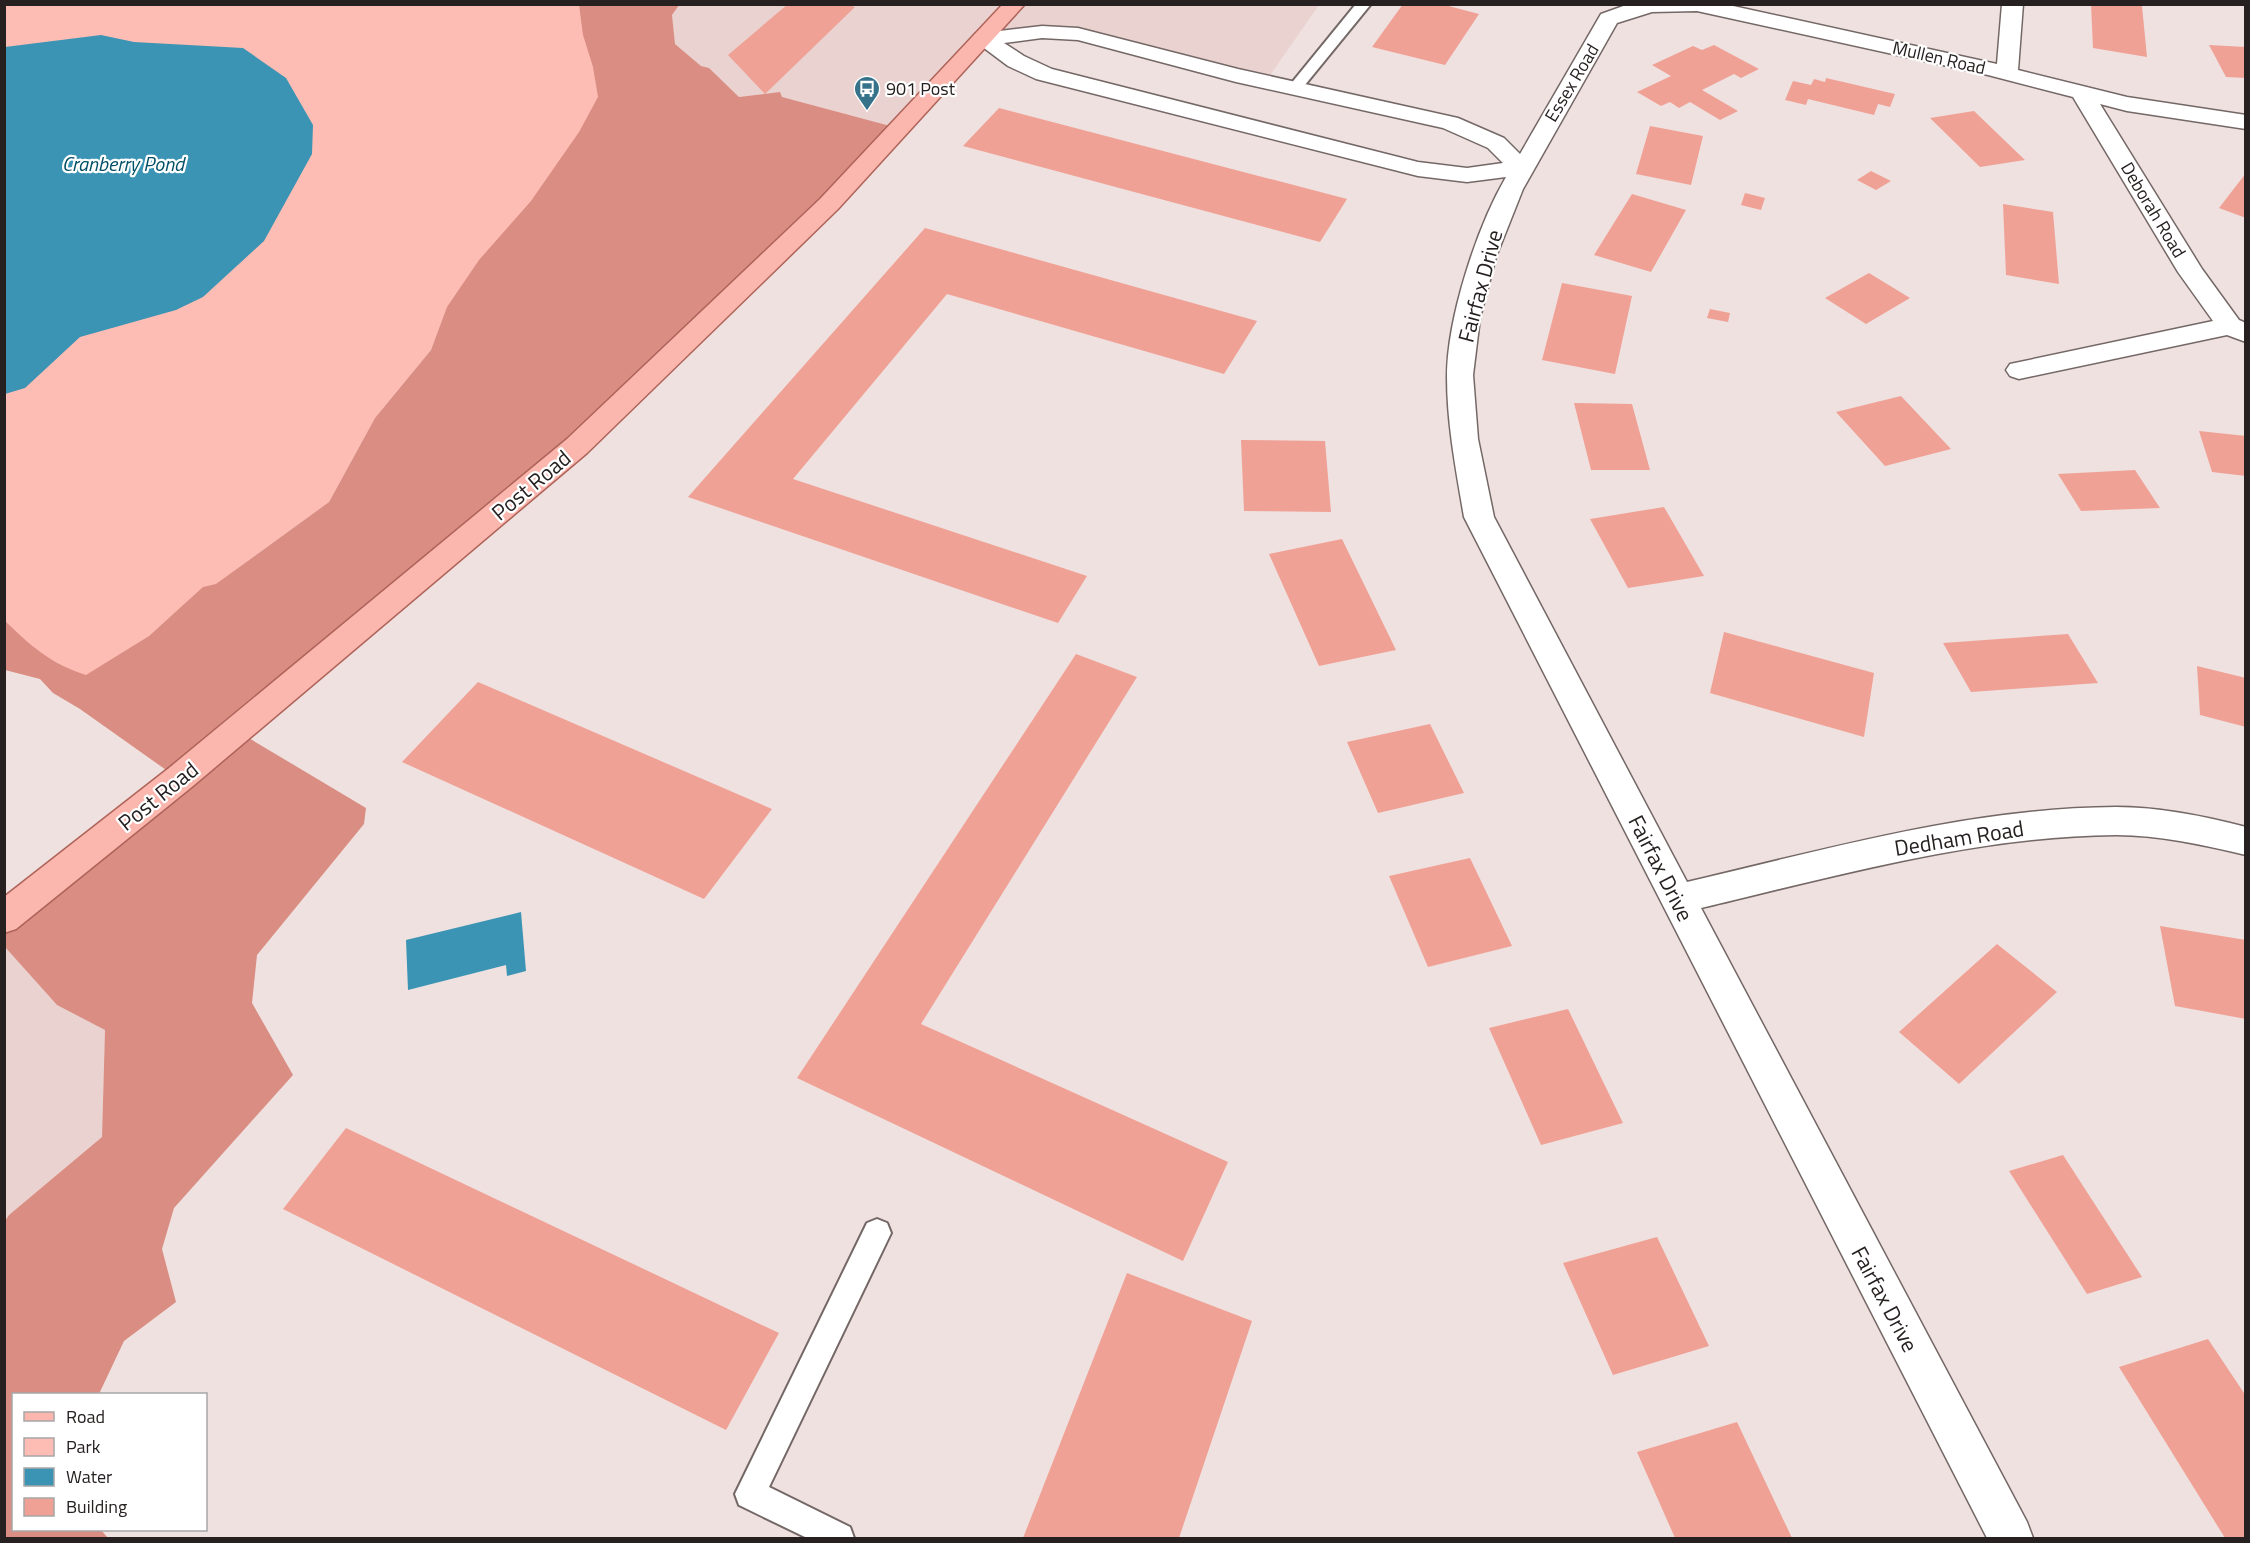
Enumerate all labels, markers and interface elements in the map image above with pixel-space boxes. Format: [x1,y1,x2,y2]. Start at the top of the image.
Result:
street label: Mullen Road [1890,34,1988,81]
street label: Essex Road [1538,39,1605,127]
bus stop icon: 901 Post [852,74,882,112]
place label: 901 Post [886,75,956,102]
water label: Cranberry Pond [62,148,186,179]
street label: Deborah Road [2114,157,2193,263]
street label: Fairfax Drive [1449,226,1511,346]
street label: Post Road [484,441,578,529]
street label: Post Road [110,753,206,839]
street label: Fairfax Drive [1620,809,1702,927]
street label: Dedham Road [1892,811,2026,865]
street label: Fairfax Drive [1843,1240,1927,1358]
legend [12,1393,207,1531]
text: Road [66,1403,105,1430]
text: Park [66,1433,101,1460]
text: Water [66,1463,112,1490]
text: Building [66,1493,127,1520]

